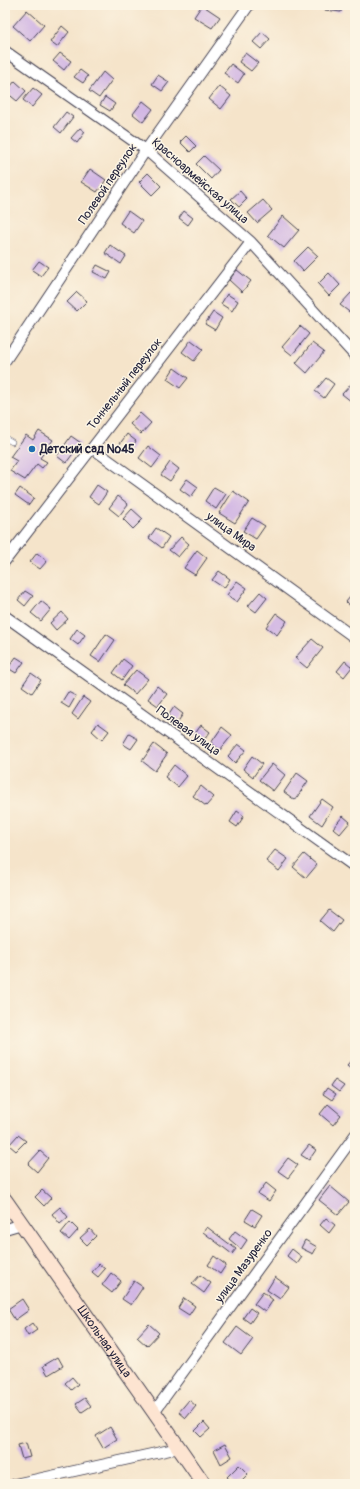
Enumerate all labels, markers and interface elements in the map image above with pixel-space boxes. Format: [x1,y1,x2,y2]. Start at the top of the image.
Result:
street label: Красноармейская улица [148,135,252,227]
street label: Полевой переулок [75,141,141,227]
street label: Тоннельный переулок [84,335,166,433]
place label: Детский сад №45 [39,442,135,457]
marker: Детский сад №45 [27,444,37,454]
street label: улица Мира [202,508,259,555]
street label: Полевая улица [153,703,223,759]
street label: улица Мазуренко [212,1226,276,1307]
street label: Школьная улица [74,1303,135,1381]

